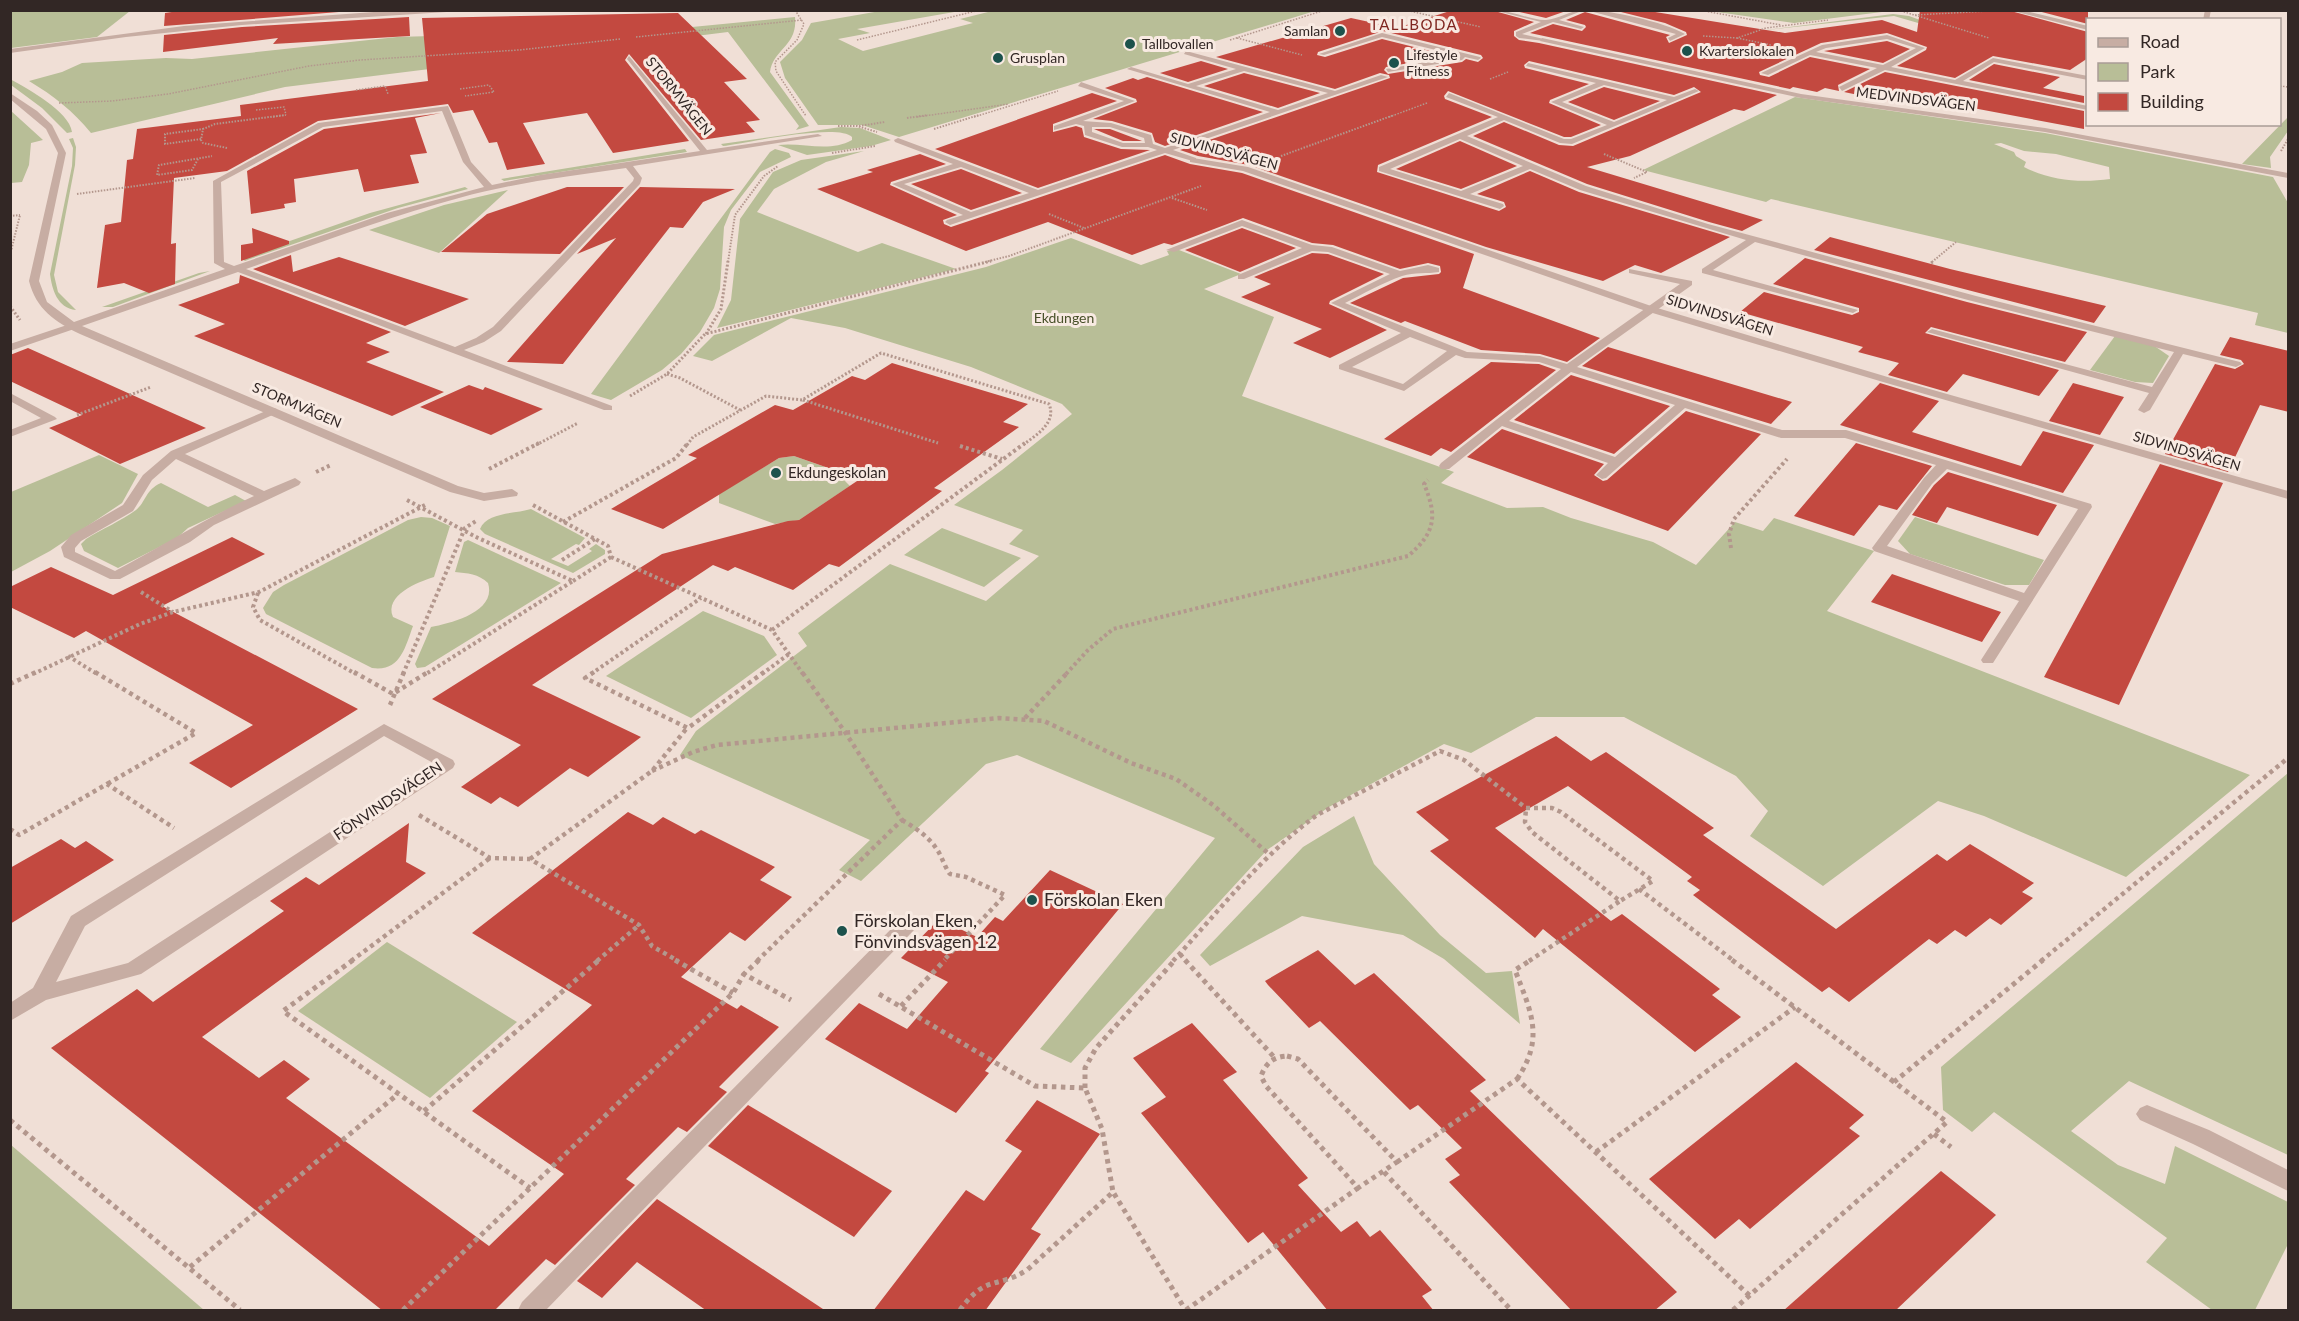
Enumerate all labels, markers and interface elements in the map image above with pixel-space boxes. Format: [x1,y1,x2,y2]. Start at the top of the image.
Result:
district label: TALLBODA [1370,15,1458,33]
legend [2086,18,2281,126]
place label: Samlan [1284,22,1328,39]
marker: Samlan [1333,24,1347,38]
text: Road [2140,30,2180,52]
place label: Tallbovallen [1142,35,1214,52]
marker: Tallbovallen [1123,37,1137,51]
place label: Kvarterslokalen [1699,42,1794,59]
marker: Kvarterslokalen [1680,44,1694,58]
place label: Lifestyle Fitness [1406,46,1458,79]
place label: Grusplan [1010,49,1065,66]
marker: Grusplan [991,51,1005,65]
street label: STORMVÄGEN [643,53,716,138]
marker: Lifestyle Fitness [1387,56,1401,70]
text: Park [2140,60,2176,82]
street label: MEDVINDSVÄGEN [1855,83,1977,114]
text: Building [2140,90,2204,112]
street label: SIDVINDSVÄGEN [1168,128,1280,173]
street label: SIDVINDSVÄGEN [1665,290,1776,339]
park label: Ekdungen [1034,309,1094,326]
street label: STORMVÄGEN [250,378,344,431]
street label: SIDVINDSVÄGEN [2131,427,2243,474]
place label: Ekdungeskolan [788,463,886,481]
marker: Ekdungeskolan [769,466,783,480]
street label: FÖNVINDSVÄGEN [330,757,445,843]
place label: Förskolan Eken [1044,888,1163,910]
marker: Förskolan Eken [1025,893,1039,907]
place label: Förskolan Eken, Fönvindsvägen 12 [854,909,997,952]
marker: Förskolan Eken, Fönvindsvägen 12 [835,924,849,938]

